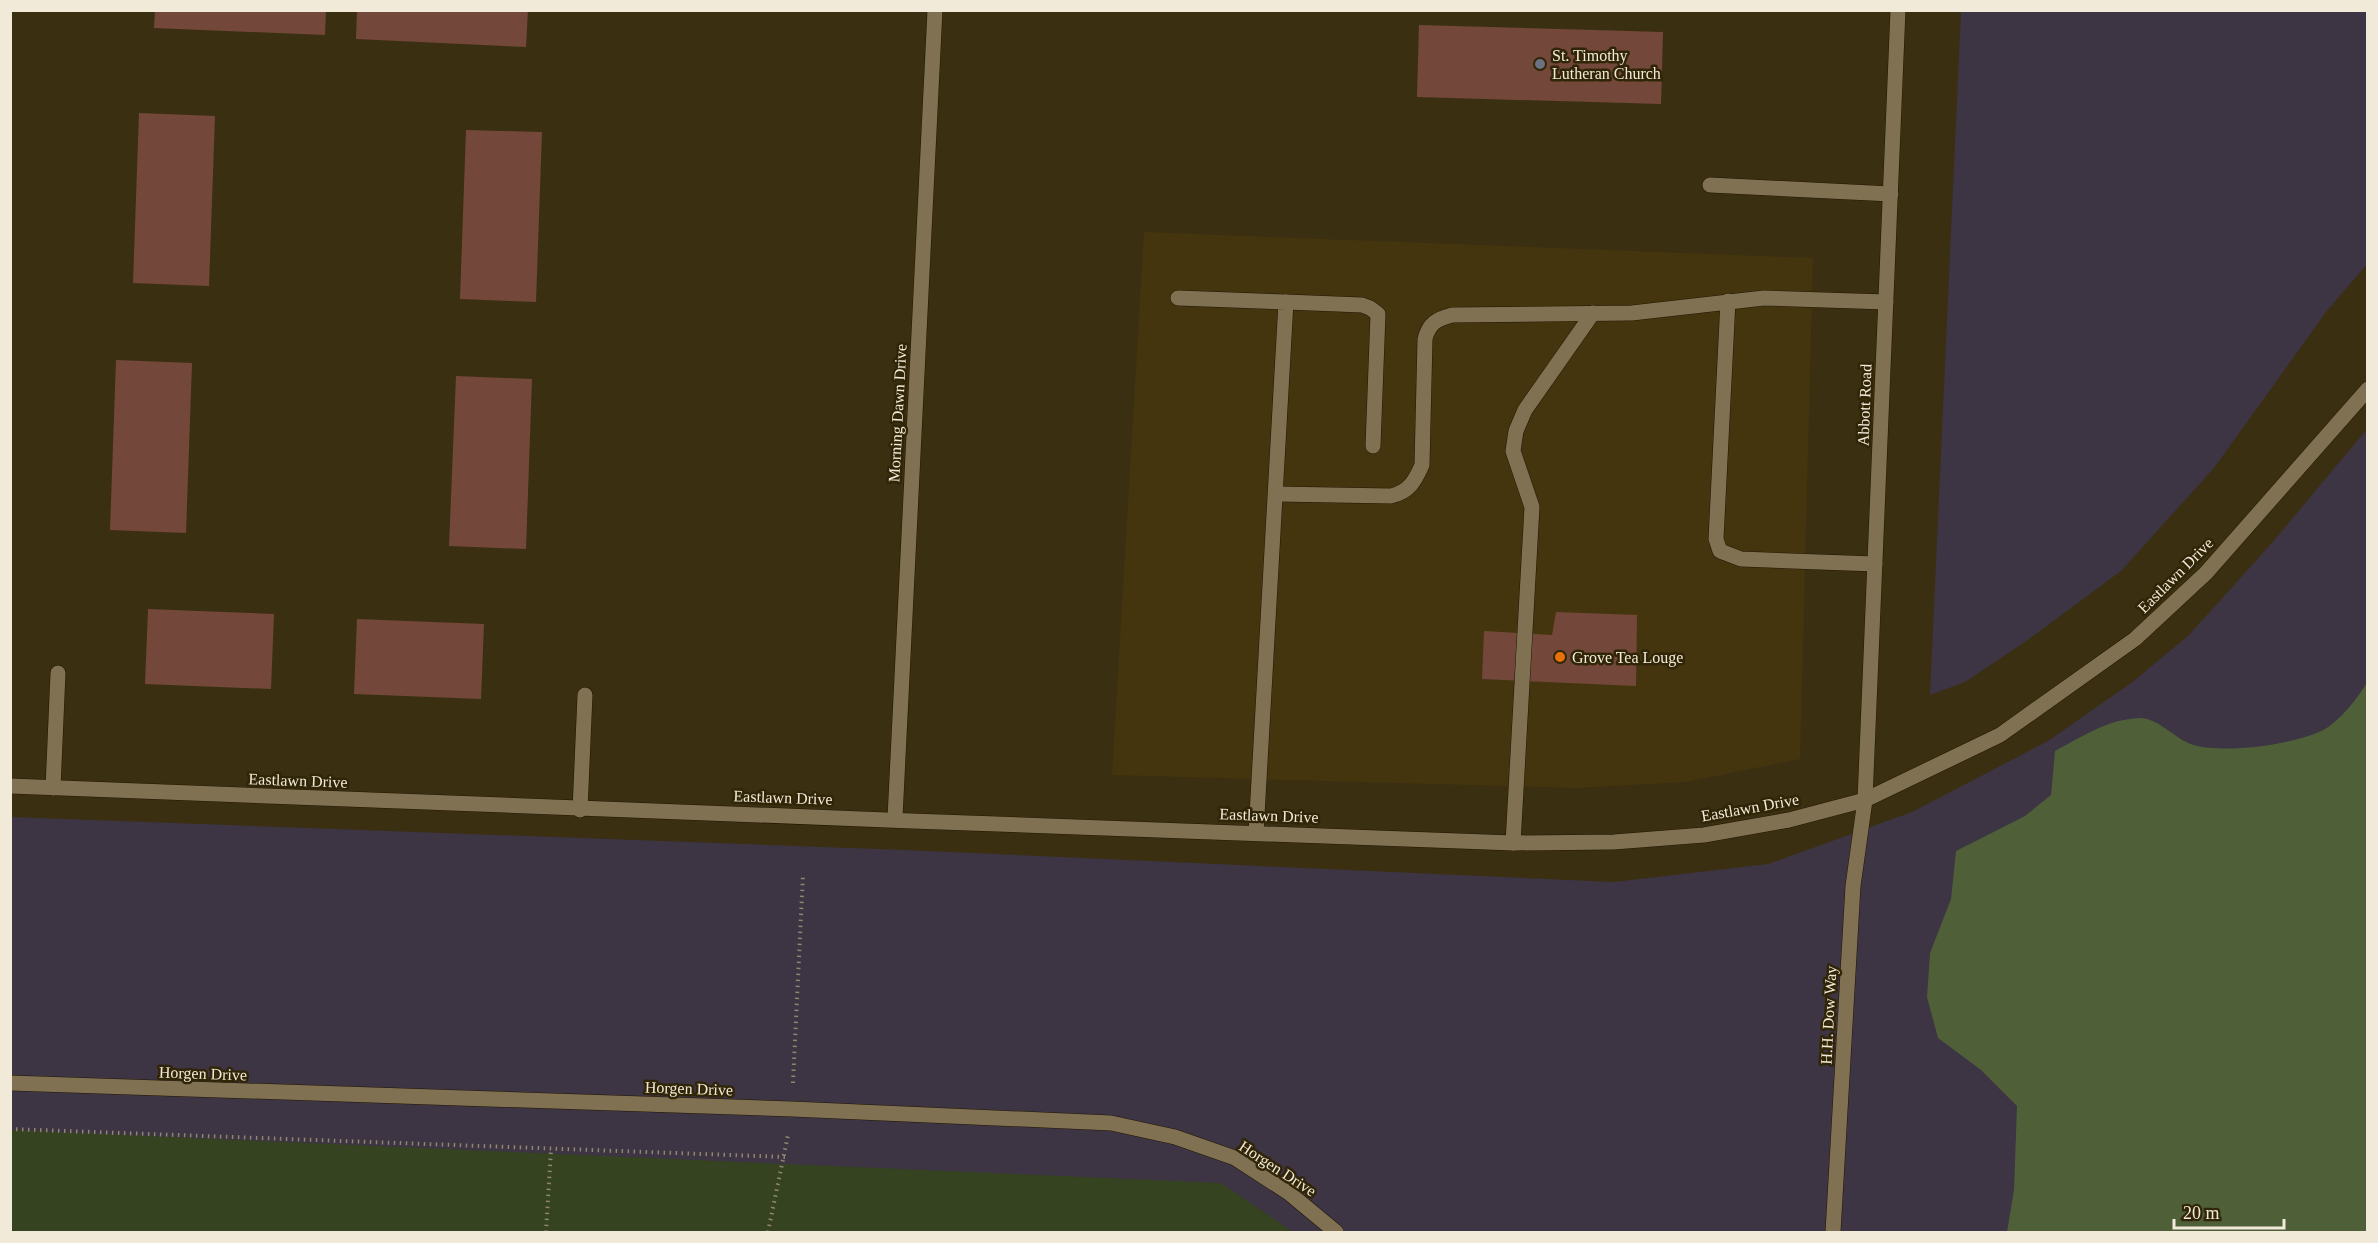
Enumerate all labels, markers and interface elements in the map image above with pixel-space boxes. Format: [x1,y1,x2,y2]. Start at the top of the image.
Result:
place label: St. Timothy Lutheran Church [1552,47,1661,82]
marker: St. Timothy Lutheran Church [1533,57,1547,71]
street label: Morning Dawn Drive [885,343,911,483]
street label: Abbott Road [1855,364,1874,446]
street label: Eastlawn Drive [2134,534,2216,616]
place label: Grove Tea Louge [1572,649,1683,667]
marker: Grove Tea Louge [1553,650,1567,664]
street label: Eastlawn Drive [248,770,348,791]
street label: Eastlawn Drive [733,787,833,808]
street label: Eastlawn Drive [1700,791,1800,824]
street label: Eastlawn Drive [1219,805,1319,826]
street label: H.H. Dow Way [1817,965,1841,1065]
street label: Horgen Drive [159,1063,247,1085]
street label: Horgen Drive [645,1078,733,1100]
street label: Horgen Drive [1236,1137,1319,1200]
scale bar [2174,1192,2284,1230]
text: 20 m [2183,1203,2220,1223]

